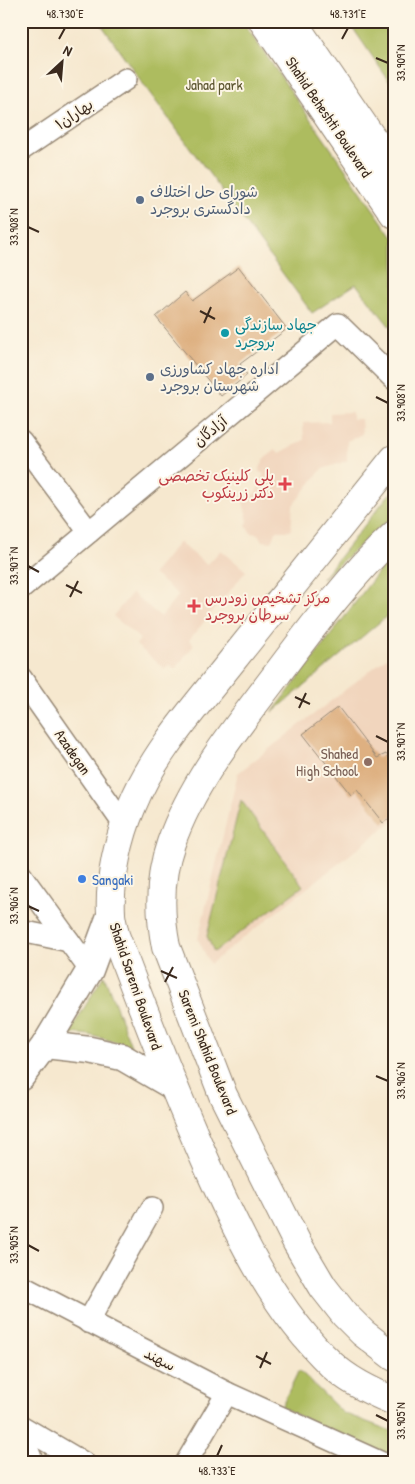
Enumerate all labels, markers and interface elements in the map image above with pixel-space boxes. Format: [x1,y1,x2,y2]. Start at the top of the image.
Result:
text: 48.730°E [46,5,84,22]
text: 48.731°E [330,5,367,22]
north arrow [38,38,88,88]
text: N [60,40,76,60]
text: 33.909°N [392,45,409,81]
street label: Shahid Beheshti Boulevard [281,53,377,181]
park label: Jahad park [185,74,243,95]
street label: بهاران۱ [51,94,97,134]
place label: شورای حل اختلاف دادگستری بروجرد [150,181,258,219]
marker: شورای حل اختلاف دادگستری بروجرد [134,194,146,206]
text: 33.908°N [5,208,22,246]
place label: جهاد سازندگی بروجرد [235,314,317,352]
marker: جهاد سازندگی بروجرد [219,327,231,339]
place label: اداره جهاد کشاورزی شهرستان بروجرد [160,358,279,396]
marker: اداره جهاد کشاورزی شهرستان بروجرد [144,371,156,383]
text: 33.908°N [392,384,409,422]
street label: آزادگان [189,410,232,451]
place label: پلی کلینیک تخصصی دکتر زرینکوب [158,465,274,503]
marker: پلی کلینیک تخصصی دکتر زرینکوب [278,477,292,491]
text: 33.907°N [5,547,22,585]
place label: مرکز تشخیص زودرس سرطان بروجرد [205,587,330,625]
marker: مرکز تشخیص زودرس سرطان بروجرد [187,599,201,613]
text: 33.907°N [392,723,409,761]
street label: Azadegan [50,725,96,779]
place label: Shahed High School [296,743,358,781]
marker: Shahed High School [362,756,374,768]
place label: Sangaki [92,869,134,890]
marker: Sangaki [76,873,88,885]
text: 33.906°N [5,887,22,925]
street label: Shahid Saremi Boulevard [104,920,168,1052]
street label: Saremi Shahid Boulevard [173,987,243,1118]
text: 33.906°N [392,1062,409,1100]
text: 33.905°N [5,1226,22,1264]
street label: سهند [141,1342,179,1376]
text: 33.905°N [392,1402,409,1440]
text: 48.733°E [198,1462,236,1479]

